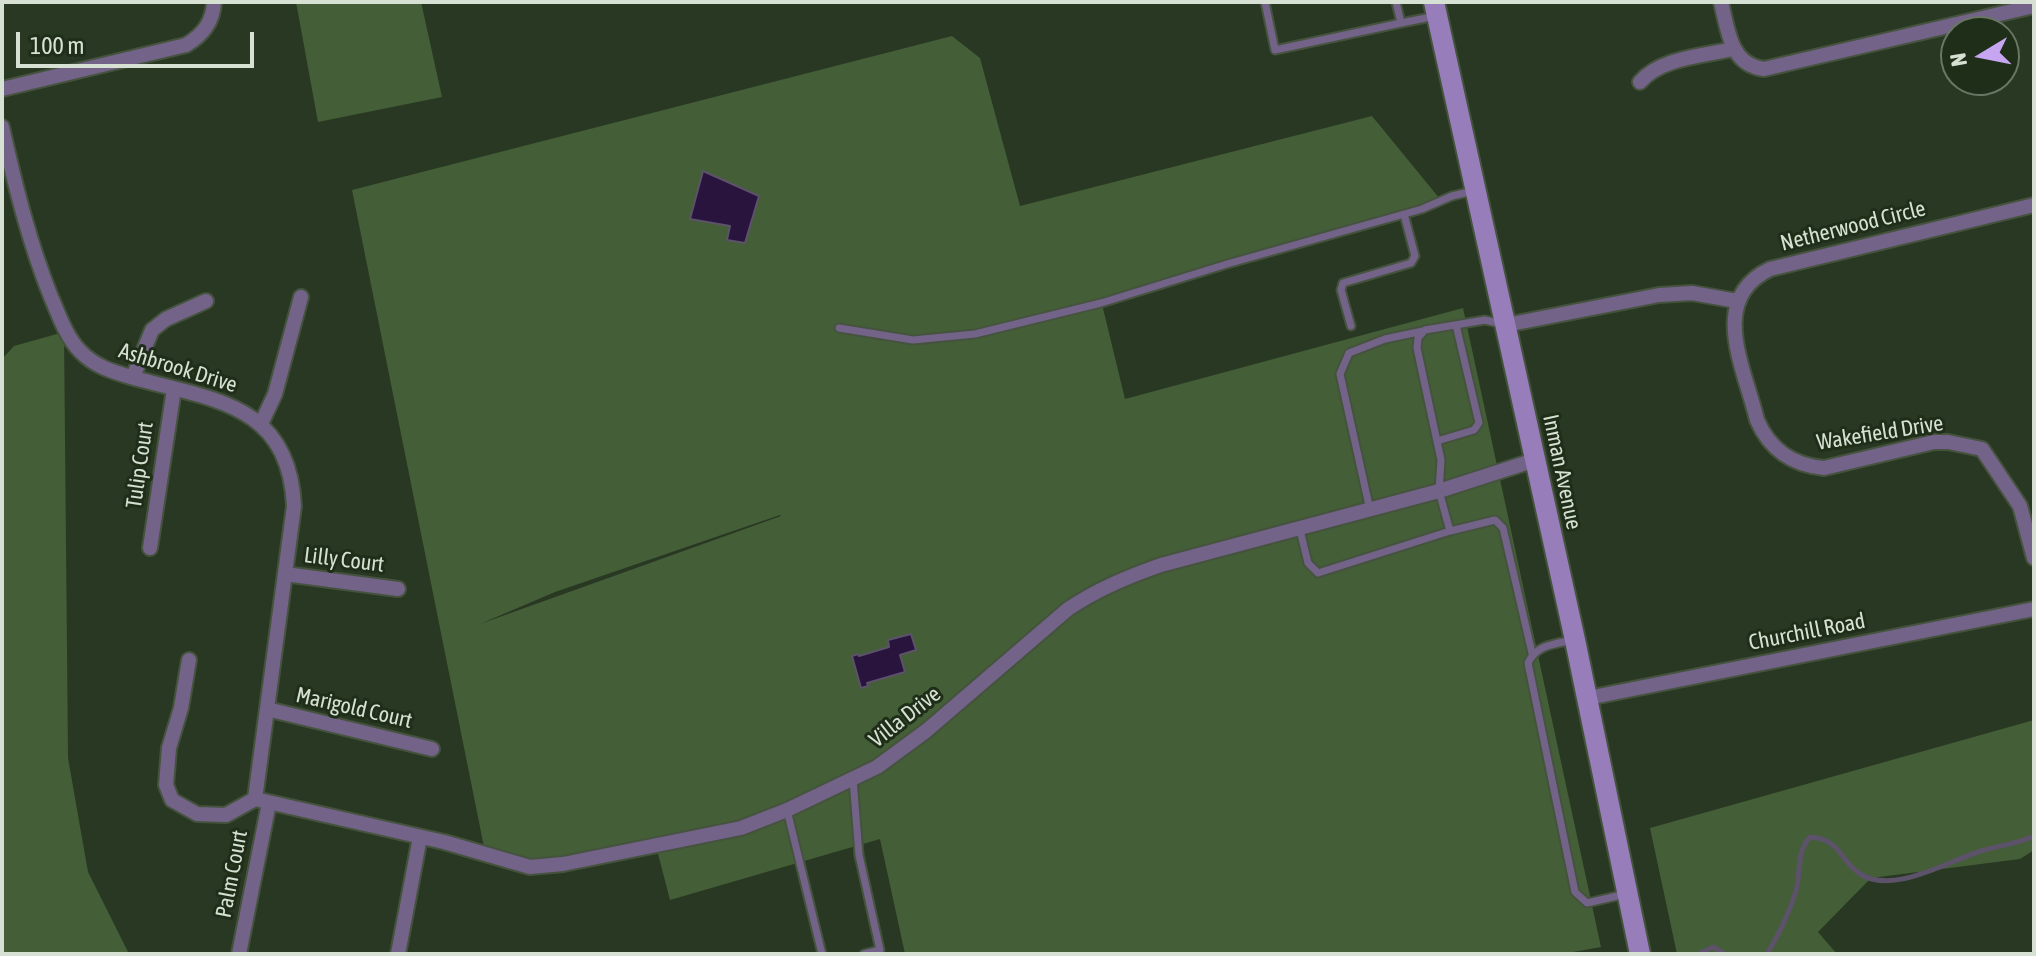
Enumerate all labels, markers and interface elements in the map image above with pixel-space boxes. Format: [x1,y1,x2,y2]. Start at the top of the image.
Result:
scale bar [20,16,258,66]
north arrow [1940,16,2020,96]
text: 100 m [30,32,84,59]
text: N [1944,51,1972,68]
street label: Netherwood Circle [1778,195,1928,257]
street label: Ashbrook Drive [116,338,240,398]
street label: Wakefield Drive [1815,410,1945,456]
street label: Inman Avenue [1537,412,1587,532]
street label: Tulip Court [121,420,159,510]
street label: Lilly Court [302,542,386,578]
street label: Churchill Road [1746,608,1868,656]
street label: Villa Drive [864,681,946,753]
street label: Marigold Court [293,682,415,734]
street label: Palm Court [211,828,253,920]

